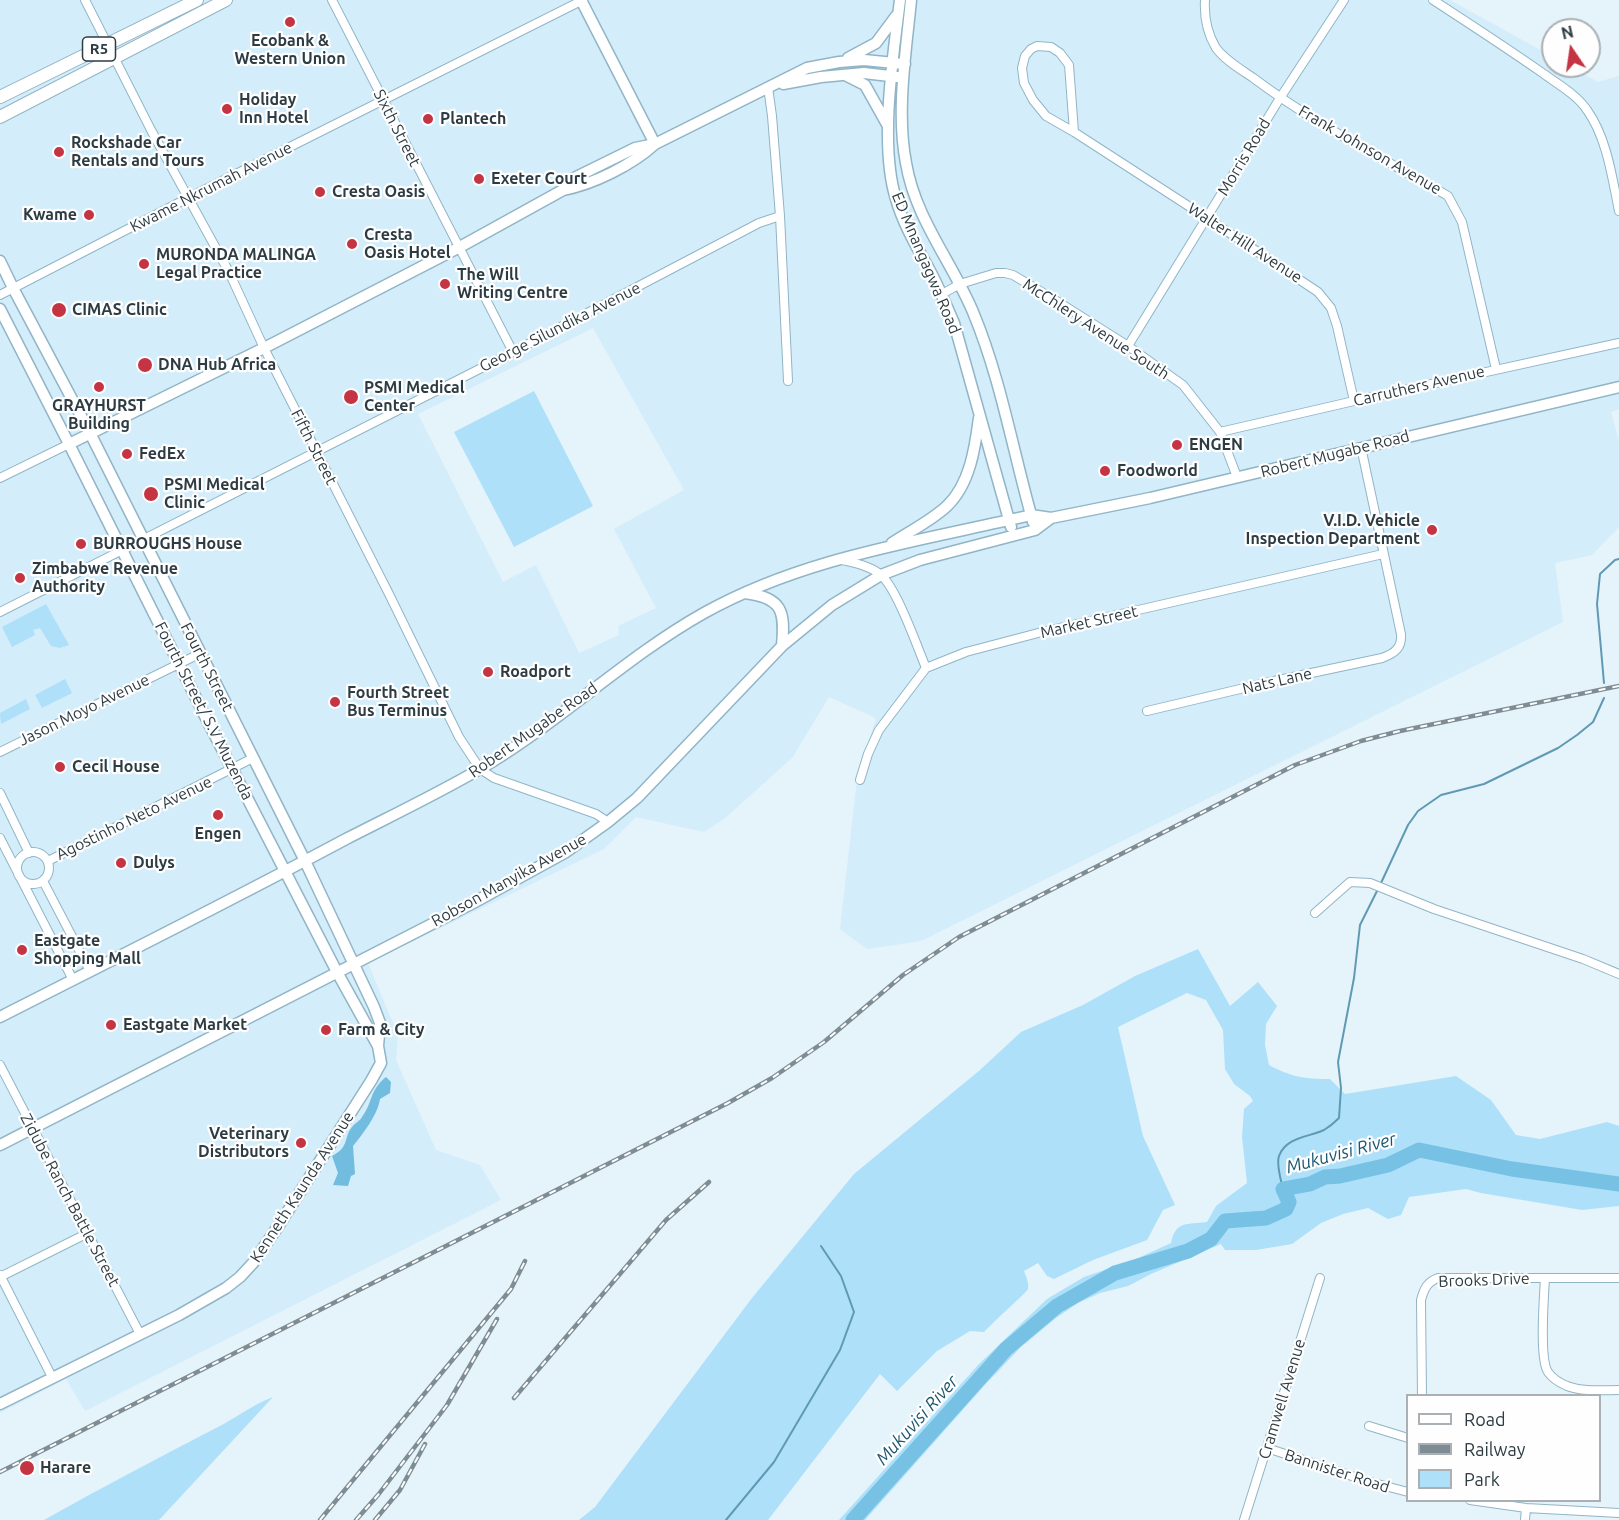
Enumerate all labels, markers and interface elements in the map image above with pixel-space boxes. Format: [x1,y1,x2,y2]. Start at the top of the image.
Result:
marker: Ecobank & Western Union [283,15,297,29]
north arrow [1541,18,1601,78]
text: N [1560,22,1575,43]
place label: Ecobank & Western Union [235,31,345,69]
road number: R5 [82,37,116,61]
street label: Sixth Street [369,86,425,170]
place label: Holiday Inn Hotel [239,90,308,128]
street label: Frank Johnson Avenue [1295,101,1445,199]
marker: Holiday Inn Hotel [220,102,234,116]
place label: Plantech [440,109,506,129]
marker: Plantech [421,112,435,126]
street label: Morris Road [1213,115,1275,199]
place label: Rockshade Car Rentals and Tours [71,133,204,171]
street label: Kwame Nkrumah Avenue [127,138,295,236]
marker: Rockshade Car Rentals and Tours [52,145,66,159]
place label: Exeter Court [491,169,587,189]
marker: Exeter Court [472,172,486,186]
place label: Cresta Oasis [332,182,425,202]
marker: Cresta Oasis [313,185,327,199]
street label: ED Mnangagwa Road [887,189,965,337]
street label: Walter Hill Avenue [1184,199,1306,287]
place label: Kwame [23,205,77,225]
marker: Kwame [82,208,96,222]
place label: Cresta Oasis Hotel [364,225,451,263]
marker: Cresta Oasis Hotel [345,237,359,251]
place label: MURONDA MALINGA Legal Practice [156,245,316,283]
marker: MURONDA MALINGA Legal Practice [137,257,151,271]
place label: The Will Writing Centre [457,265,568,303]
street label: McChlery Avenue South [1019,274,1173,384]
marker: The Will Writing Centre [438,277,452,291]
street label: George Silundika Avenue [476,278,644,376]
place label: CIMAS Clinic [72,300,167,320]
marker: CIMAS Clinic [50,301,68,319]
place label: DNA Hub Africa [158,355,276,375]
marker: DNA Hub Africa [136,356,154,374]
street label: Carruthers Avenue [1351,362,1487,410]
place label: PSMI Medical Center [364,378,465,416]
marker: GRAYHURST Building [92,380,106,394]
marker: PSMI Medical Center [342,388,360,406]
place label: GRAYHURST Building [52,396,146,434]
street label: Fifth Street [287,406,341,488]
street label: Robert Mugabe Road [1259,426,1411,482]
place label: ENGEN [1189,435,1243,455]
marker: ENGEN [1170,438,1184,452]
place label: FedEx [139,444,185,464]
marker: FedEx [120,447,134,461]
place label: Foodworld [1117,461,1198,481]
marker: Foodworld [1098,464,1112,478]
place label: PSMI Medical Clinic [164,475,265,513]
marker: PSMI Medical Clinic [142,485,160,503]
place label: V.I.D. Vehicle Inspection Department [1246,511,1420,549]
marker: V.I.D. Vehicle Inspection Department [1425,523,1439,537]
place label: BURROUGHS House [93,534,242,554]
marker: BURROUGHS House [74,537,88,551]
place label: Zimbabwe Revenue Authority [32,559,178,597]
marker: Zimbabwe Revenue Authority [13,571,27,585]
street label: Market Street [1038,601,1140,643]
street label: Fourth Street/ S.V Muzenda [151,619,257,803]
street label: Fourth Street [176,620,238,714]
place label: Roadport [500,662,571,682]
street label: Nats Lane [1240,664,1314,698]
marker: Roadport [481,665,495,679]
street label: Jason Moyo Avenue [16,670,152,750]
street label: Robert Mugabe Road [465,678,601,782]
place label: Fourth Street Bus Terminus [347,683,449,721]
marker: Fourth Street Bus Terminus [328,695,342,709]
place label: Cecil House [72,757,160,777]
marker: Cecil House [53,760,67,774]
street label: Agostinho Neto Avenue [53,772,215,864]
marker: Engen [211,808,225,822]
place label: Engen [195,824,241,844]
street label: Robson Manyika Avenue [428,829,590,931]
place label: Dulys [133,853,175,873]
marker: Dulys [114,856,128,870]
place label: Eastgate Shopping Mall [34,931,141,969]
marker: Eastgate Shopping Mall [15,943,29,957]
place label: Eastgate Market [123,1015,247,1035]
marker: Eastgate Market [104,1018,118,1032]
place label: Farm & City [338,1020,424,1040]
marker: Farm & City [319,1023,333,1037]
street label: Kenneth Kaunda Avenue [246,1108,358,1266]
street label: Zidube Ranch Battle Street [16,1110,124,1290]
place label: Veterinary Distributors [198,1124,289,1162]
water label: Mukuvisi River [1284,1128,1398,1178]
marker: Veterinary Distributors [294,1136,308,1150]
street label: Brooks Drive [1438,1269,1530,1291]
street label: Cramwell Avenue [1255,1336,1309,1462]
water label: Mukuvisi River [871,1371,963,1469]
legend [1406,1394,1601,1502]
text: Road [1464,1409,1506,1429]
text: Railway [1464,1439,1525,1459]
street label: Bannister Road [1282,1445,1392,1497]
place label: Harare [40,1458,91,1478]
marker: Harare [18,1459,36,1477]
text: Park [1464,1469,1500,1489]

